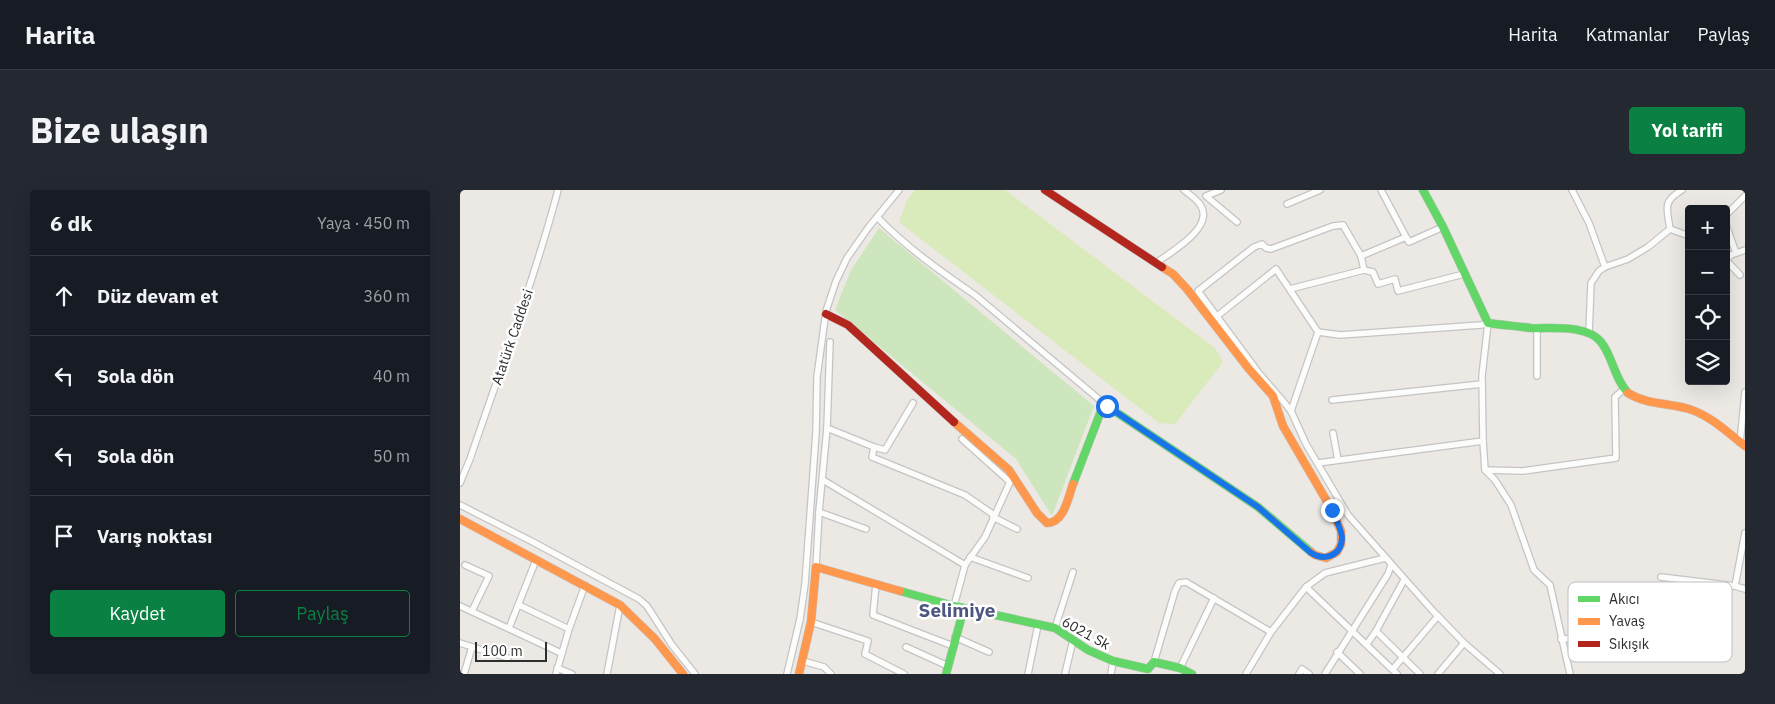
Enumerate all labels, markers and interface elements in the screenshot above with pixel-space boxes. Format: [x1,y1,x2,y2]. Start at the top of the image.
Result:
text: Harita [25,19,95,51]
text: Harita [1508,23,1558,46]
text: Katmanlar [1586,23,1669,46]
text: Paylaş [1697,23,1750,46]
text: Bize ulaşın [30,107,209,153]
button: Yol tarifi [1629,107,1745,154]
map controls [1685,205,1730,385]
button: + [1685,205,1730,250]
text: 6 dk [50,209,92,237]
text: Yaya · 450 m [317,213,410,233]
button: − [1685,250,1730,295]
icon: ahead [50,282,78,310]
text: Düz devam et [97,284,218,308]
text: 360 m [363,286,410,306]
street label: Atatürk Caddesi [487,287,537,387]
button: locate [1685,295,1730,340]
button: layers [1685,340,1730,385]
icon: left [50,362,78,390]
text: Sola dön [97,364,174,388]
text: 40 m [373,366,410,386]
route start [1096,395,1119,418]
icon: left [50,442,78,470]
text: Sola dön [97,444,174,468]
text: 50 m [373,446,410,466]
route end [1321,499,1344,522]
icon: arrive [50,522,78,550]
text: Varış noktası [97,524,212,548]
legend [1568,582,1732,662]
button: Kaydet [50,590,225,637]
button: Paylaş [235,590,410,637]
text: Akıcı [1609,590,1639,608]
district label: Selimiye [919,598,995,622]
street label: 6021 Sk [1059,612,1114,654]
text: Yavaş [1609,612,1645,630]
text: Sıkışık [1609,635,1650,653]
scale bar [475,639,548,662]
text: 100 m [482,642,523,660]

